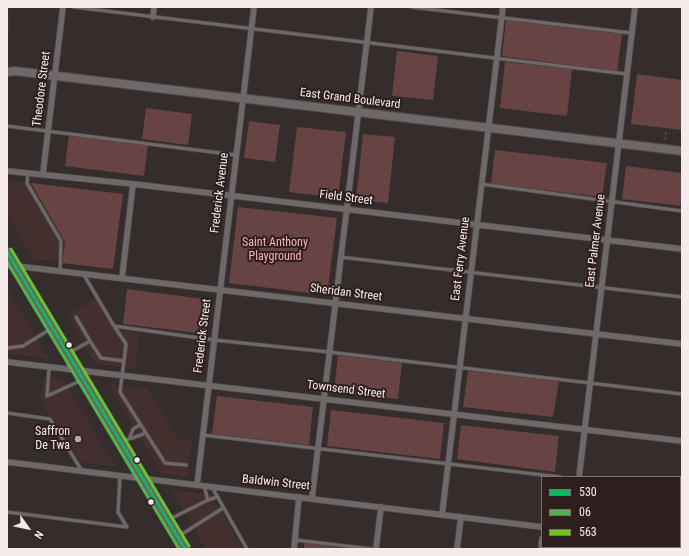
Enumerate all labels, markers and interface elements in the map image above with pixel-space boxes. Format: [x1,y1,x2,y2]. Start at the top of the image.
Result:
street label: Theodore Street [30,51,54,127]
street label: East Grand Boulevard [299,86,401,112]
street label: Frederick Avenue [208,152,232,234]
street label: Field Street [318,188,374,208]
street label: East Palmer Avenue [583,193,609,289]
street label: East Ferry Avenue [449,216,473,302]
park label: Saint Anthony Playground [242,236,308,264]
street label: Sheridan Street [309,281,383,305]
street label: Frederick Street [191,298,215,374]
unlabelled marker [64,340,74,350]
street label: Townsend Street [306,378,386,402]
place label: Saffron De Twa [35,425,70,453]
marker: Saffron De Twa [73,434,83,444]
unlabelled marker [132,455,142,465]
street label: Baldwin Street [241,472,311,494]
legend [541,476,681,548]
text: 530 [579,485,597,499]
unlabelled marker [146,497,156,507]
text: 06 [579,505,591,519]
north arrow [8,508,48,548]
text: 563 [579,525,597,539]
text: N [31,528,46,541]

